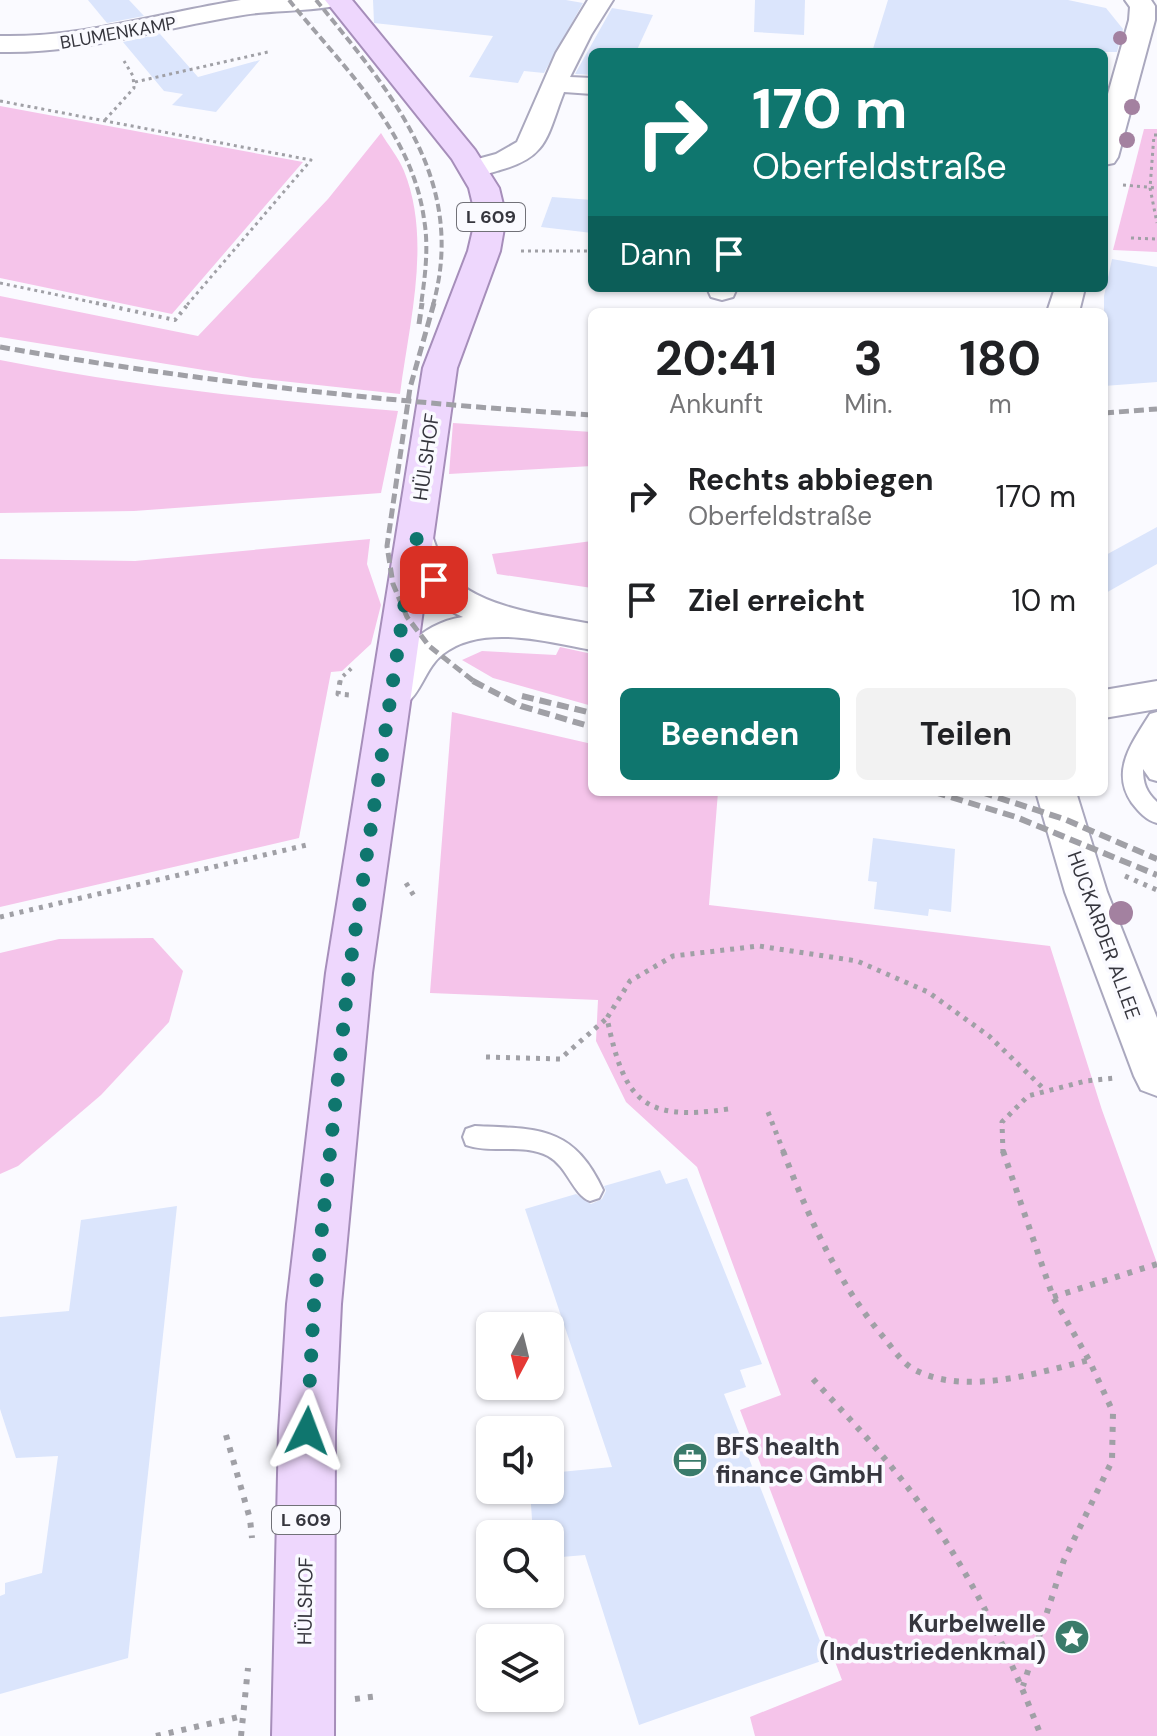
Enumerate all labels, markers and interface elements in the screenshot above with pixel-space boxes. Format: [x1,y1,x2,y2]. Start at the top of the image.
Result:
street label: BLUMENKAMP [58,11,178,55]
text: 170 m [752,72,907,145]
icon: right [620,80,724,184]
text: Oberfeldstraße [752,143,1007,190]
road number: L 609 [457,203,525,231]
icon: arrive [707,232,751,276]
text: Dann [620,235,691,274]
text: 20:41 [655,327,777,390]
text: 3 [854,327,883,390]
text: 180 [959,327,1041,390]
text: Ankunft [669,387,763,421]
text: Min. [844,387,892,421]
text: m [989,387,1012,421]
street label: HÜLSHOF [407,411,445,502]
text: Rechts abbiegen [688,460,933,499]
icon: right [620,474,664,518]
text: 170 m [996,477,1076,516]
text: Oberfeldstraße [688,499,872,533]
pin [400,546,468,614]
icon: arrive [412,558,456,602]
icon: arrive [620,578,664,622]
text: Ziel erreicht [688,581,865,620]
text: 10 m [1011,581,1076,620]
button: Beenden [620,688,840,780]
button: Teilen [856,688,1076,780]
street label: HUCKARDER ALLEE [1061,847,1147,1023]
north arrow [476,1312,564,1400]
map controls [476,1312,564,1712]
position arrow [265,1389,349,1473]
button: sound [476,1416,564,1504]
place label: BFS health finance GmbH [716,1431,883,1490]
office icon: BFS health finance GmbH [671,1441,709,1479]
road number: L 609 [272,1506,340,1534]
button: search [476,1520,564,1608]
street label: HÜLSHOF [291,1556,319,1645]
place label: Kurbelwelle (Industriedenkmal) [819,1608,1046,1667]
place icon: Kurbelwelle (Industriedenkmal) [1053,1618,1091,1656]
button: layers [476,1624,564,1712]

